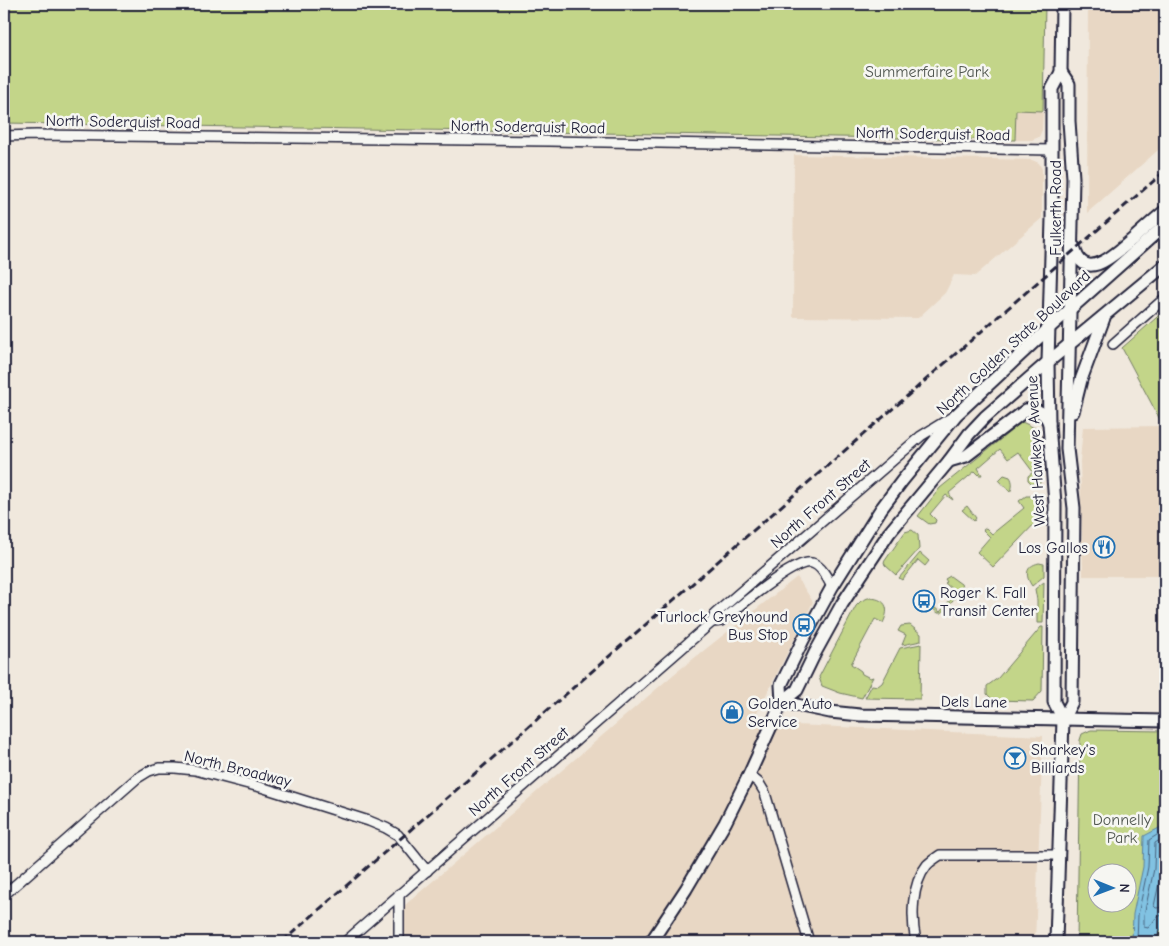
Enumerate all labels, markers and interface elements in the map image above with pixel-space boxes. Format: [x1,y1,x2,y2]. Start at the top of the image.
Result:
park label: Summerfaire Park [865,63,989,81]
street label: North Soderquist Road [45,112,201,132]
street label: North Soderquist Road [450,117,606,137]
street label: North Soderquist Road [855,124,1011,144]
street label: Fulkerth Road [1047,160,1065,256]
street label: North Golden State Boulevard [933,267,1094,419]
street label: West Hawkeye Avenue [1023,375,1049,527]
street label: North Front Street [767,455,875,552]
restaurant icon: Los Gallos [1092,535,1116,559]
place label: Los Gallos [1018,539,1088,557]
place label: Roger K. Fall Transit Center [940,584,1038,620]
bus stop icon: Roger K. Fall Transit Center [912,589,936,613]
place label: Turlock Greyhound Bus Stop [657,608,788,644]
bus stop icon: Turlock Greyhound Bus Stop [792,613,816,637]
street label: Dels Lane [941,692,1007,712]
place label: Golden Auto Service [748,695,832,731]
shop icon: Golden Auto Service [720,700,744,724]
street label: North Front Street [465,723,573,820]
place label: Sharkey's Billiards [1031,741,1096,777]
bar icon: Sharkey's Billiards [1003,746,1027,770]
street label: North Broadway [182,747,294,791]
park label: Donnelly Park [1093,811,1152,847]
north arrow [1086,864,1136,914]
text: N [1116,884,1133,893]

